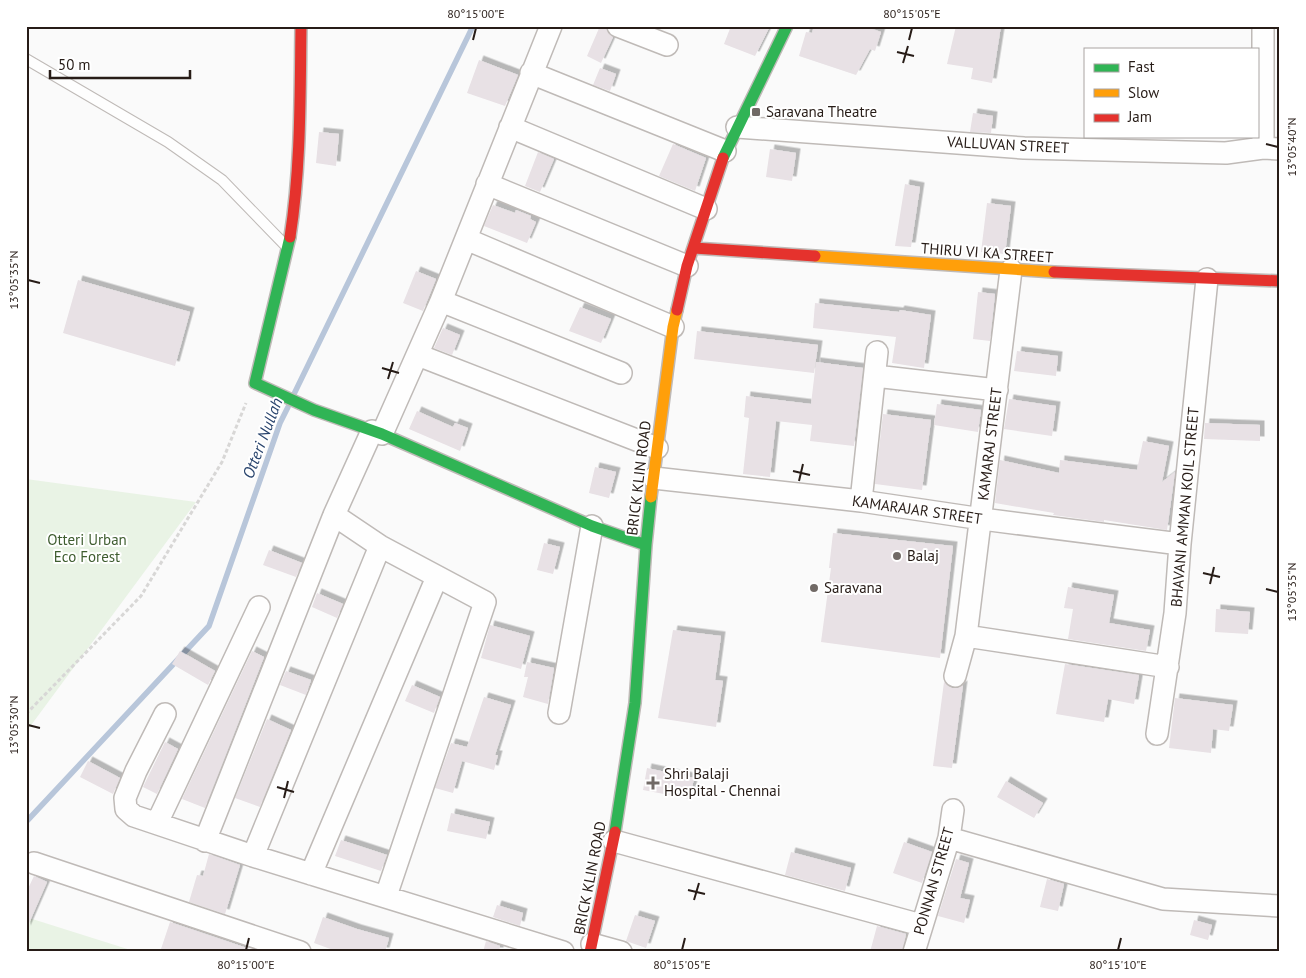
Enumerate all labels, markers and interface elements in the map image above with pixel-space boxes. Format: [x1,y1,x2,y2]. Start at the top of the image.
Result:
text: 80°15'00"E [447,6,505,21]
text: 80°15'05"E [883,6,941,21]
scale bar [50,48,190,80]
legend [1084,48,1258,138]
text: 50 m [58,55,91,74]
text: Fast [1128,57,1155,76]
text: Slow [1128,83,1159,102]
place label: Saravana Theatre [766,102,877,121]
marker: Saravana Theatre [750,106,762,118]
text: Jam [1127,107,1152,126]
text: 13°05'40"N [1284,117,1299,177]
street label: VALLUVAN STREET [945,132,1070,157]
street label: THIRU VI KA STREET [920,238,1054,267]
text: 13°05'35"N [6,250,21,310]
street label: KAMARAJ STREET [973,386,1006,501]
water label: Otteri Nullah [237,395,287,481]
street label: BHAVANI AMMAN KOIL STREET [1166,405,1203,608]
street label: BRICK KLIN ROAD [622,419,655,536]
street label: KAMARAJAR STREET [851,491,984,528]
park label: Otteri Urban Eco Forest [47,530,127,566]
place label: Balaj [907,546,939,565]
marker: Balaj [891,550,903,562]
text: 13°05'35"N [1284,562,1299,622]
place label: Saravana [824,578,882,597]
marker: Saravana [808,582,820,594]
text: 13°05'30"N [6,695,21,755]
place label: Shri Balaji Hospital - Chennai [664,764,781,800]
marker: Shri Balaji Hospital - Chennai [646,776,660,790]
street label: BRICK KLIN ROAD [569,819,610,936]
street label: PONNAN STREET [909,824,958,937]
text: 80°15'00"E [217,957,275,972]
text: 80°15'05"E [653,957,711,972]
text: 80°15'10"E [1089,957,1147,972]

